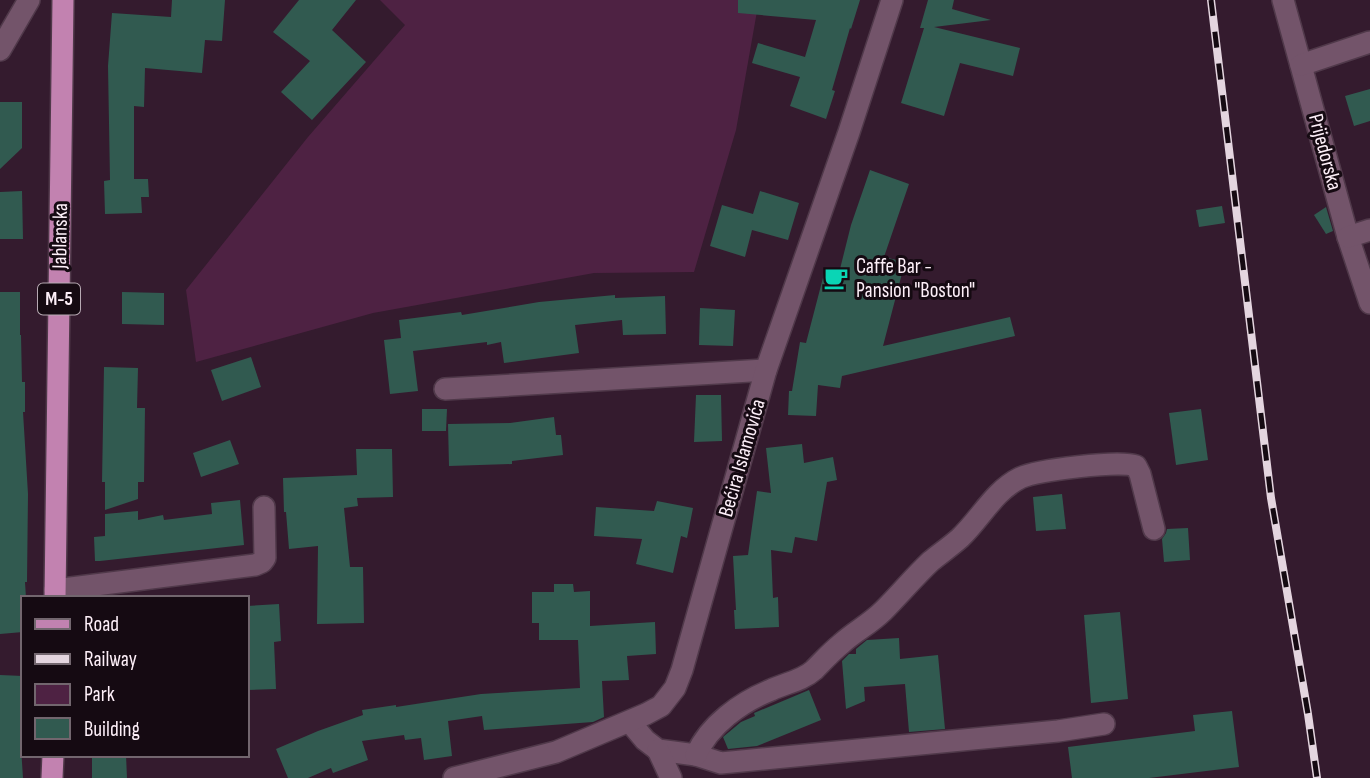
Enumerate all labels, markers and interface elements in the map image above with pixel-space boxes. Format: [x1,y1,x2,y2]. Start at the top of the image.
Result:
street label: Prijedorska [1303,111,1347,193]
street label: Jablanska [47,203,73,270]
place label: Caffe Bar - Pansion "Boston" [856,254,975,303]
cafe icon: Caffe Bar - Pansion "Boston" [822,264,850,292]
road number: M-5 [38,284,80,314]
street label: Bećira Islamovića [713,396,771,520]
legend [21,596,248,757]
text: Road [84,612,119,637]
text: Railway [84,647,137,672]
text: Park [84,682,115,707]
text: Building [84,717,140,742]

